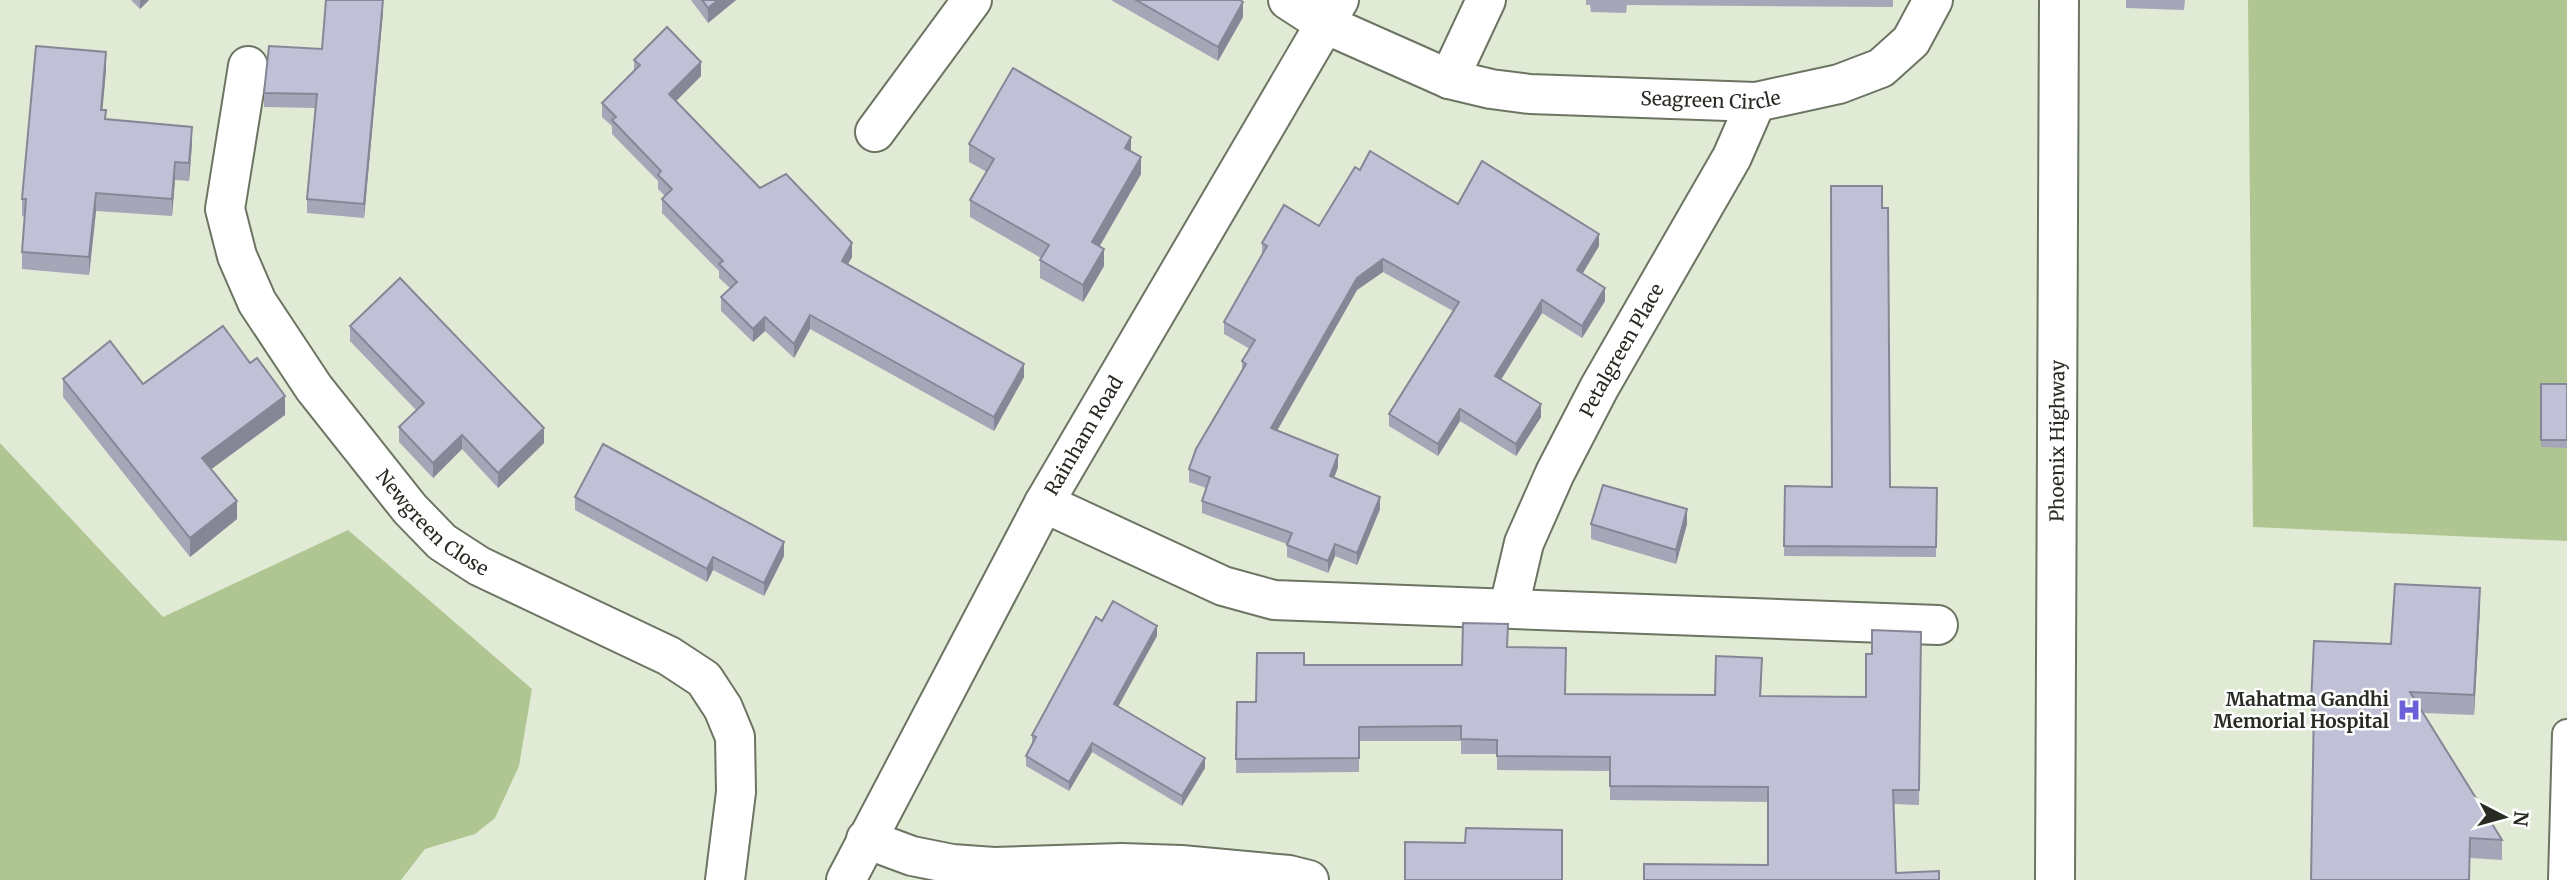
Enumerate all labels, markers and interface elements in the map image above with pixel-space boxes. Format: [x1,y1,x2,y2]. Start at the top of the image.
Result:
street label: Seagreen Circle [1640,85,1783,114]
street label: Petalgreen Place [1574,279,1669,421]
street label: Phoenix Highway [2045,360,2069,522]
street label: Rainham Road [1039,371,1128,500]
street label: Newgreen Close [371,464,492,581]
place label: Mahatma Gandhi Memorial Hospital [2214,687,2390,733]
hospital icon: Mahatma Gandhi Memorial Hospital [2395,696,2423,724]
north arrow [2469,782,2539,852]
text: N [2508,810,2534,827]

